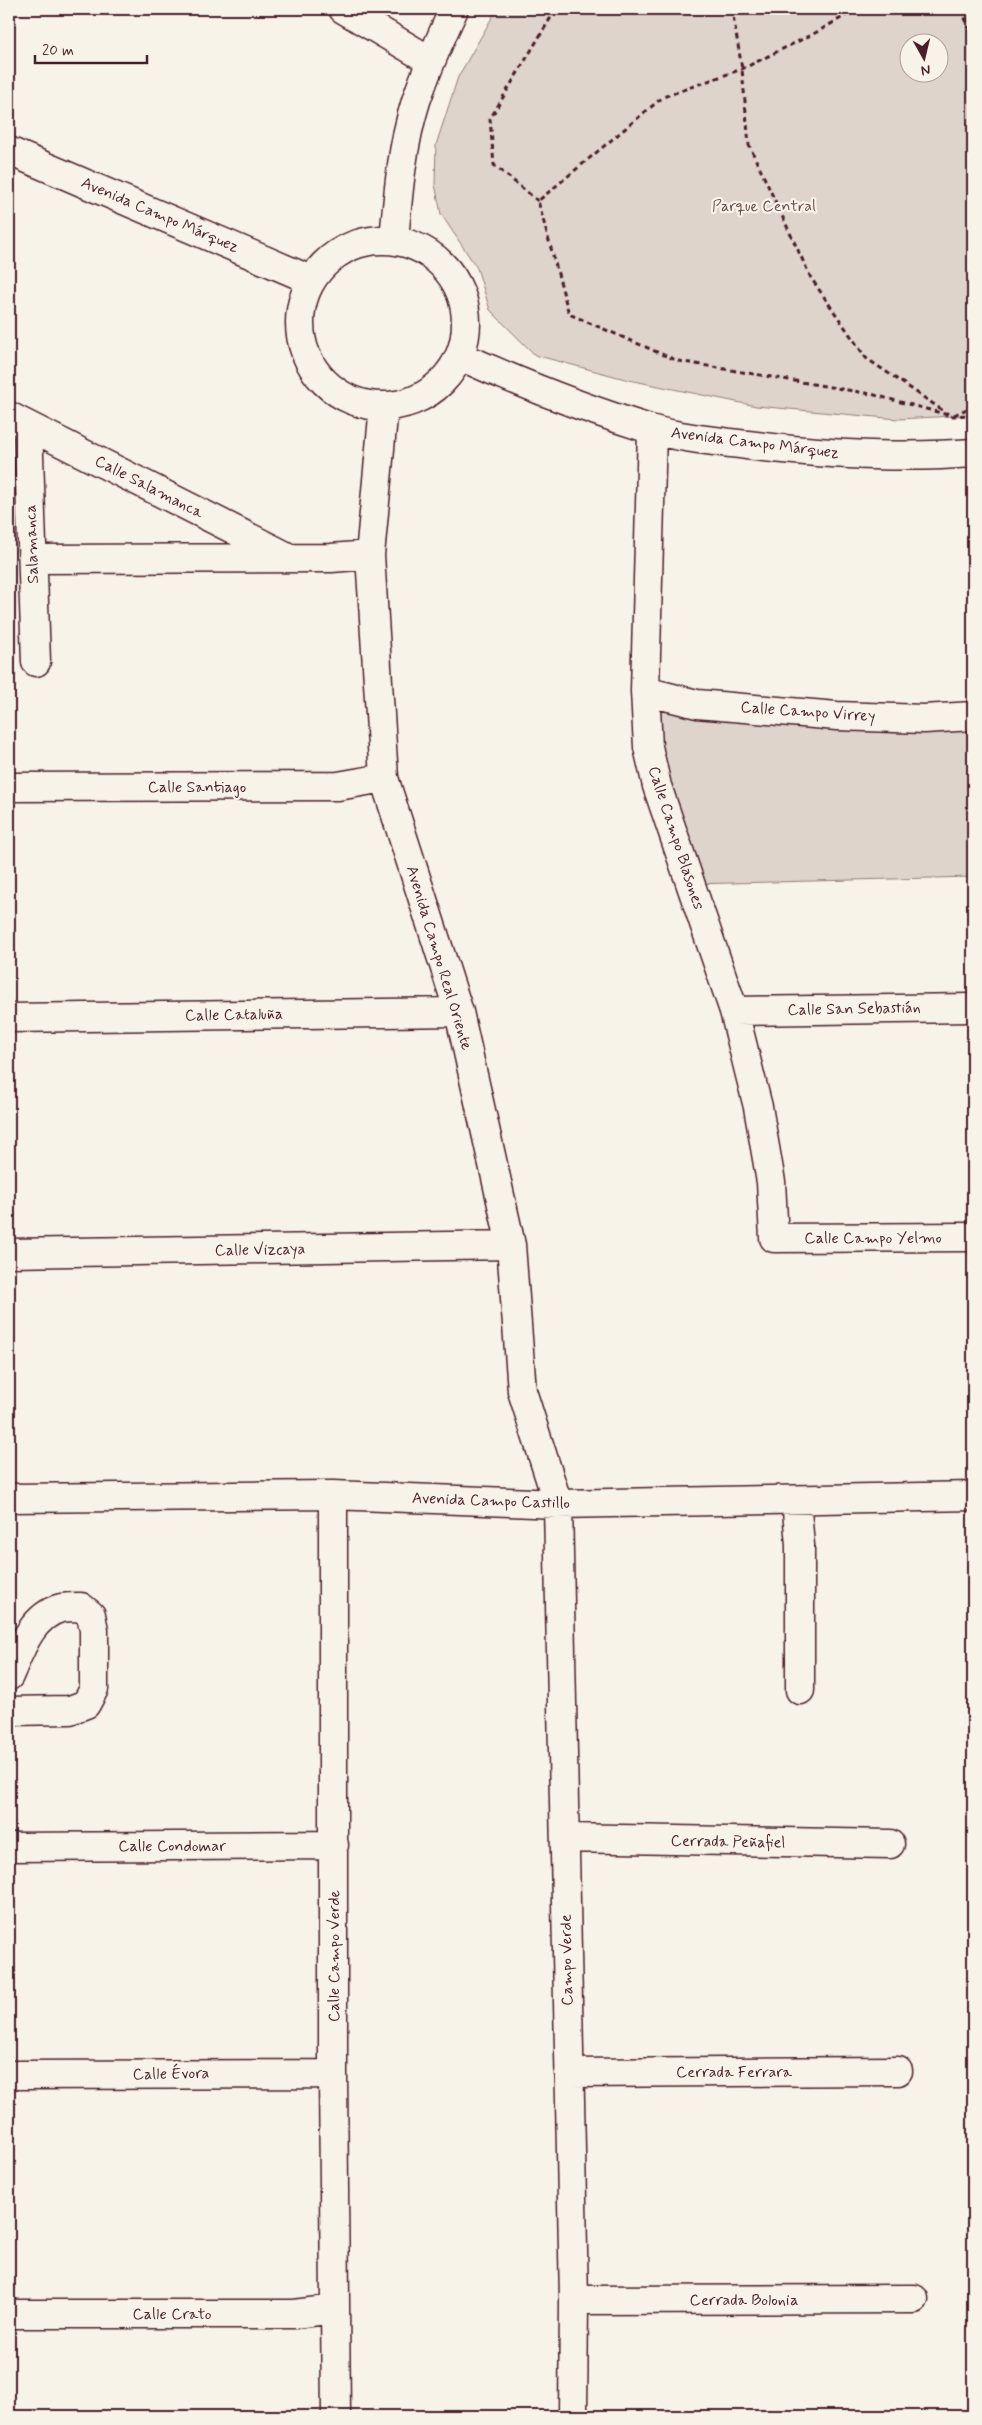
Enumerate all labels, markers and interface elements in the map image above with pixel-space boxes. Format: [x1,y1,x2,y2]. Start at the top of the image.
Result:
scale bar [35,32,148,64]
north arrow [900,32,950,82]
text: 20 m [42,41,74,61]
text: N [920,60,932,79]
street label: Avenida Campo Márquez [78,172,242,258]
park label: Parque Central [712,196,816,217]
street label: Avenida Campo Márquez [670,422,840,464]
street label: Calle Salamanca [91,451,207,524]
street label: Salamanca [20,504,44,584]
street label: Calle Campo Virrey [740,697,876,727]
street label: Calle Campo Blasones [643,763,709,913]
street label: Calle Santiago [148,777,246,798]
street label: Avenida Campo Real Oriente [401,863,477,1053]
street label: Calle San Sebastián [787,997,921,1021]
street label: Calle Cataluña [185,1004,283,1026]
street label: Calle Campo Yelmo [804,1228,942,1249]
street label: Calle Vizcaya [214,1239,306,1261]
street label: Avenida Campo Castillo [412,1488,570,1514]
street label: Cerrada Peñafiel [671,1831,786,1853]
street label: Calle Condomar [118,1836,226,1857]
street label: Calle Campo Verde [324,1889,345,2022]
street label: Campo Verde [556,1914,578,2006]
street label: Cerrada Ferrara [676,2062,792,2083]
street label: Calle Évora [133,2063,210,2085]
street label: Cerrada Bolonia [690,2290,798,2311]
street label: Calle Crato [132,2304,212,2325]

